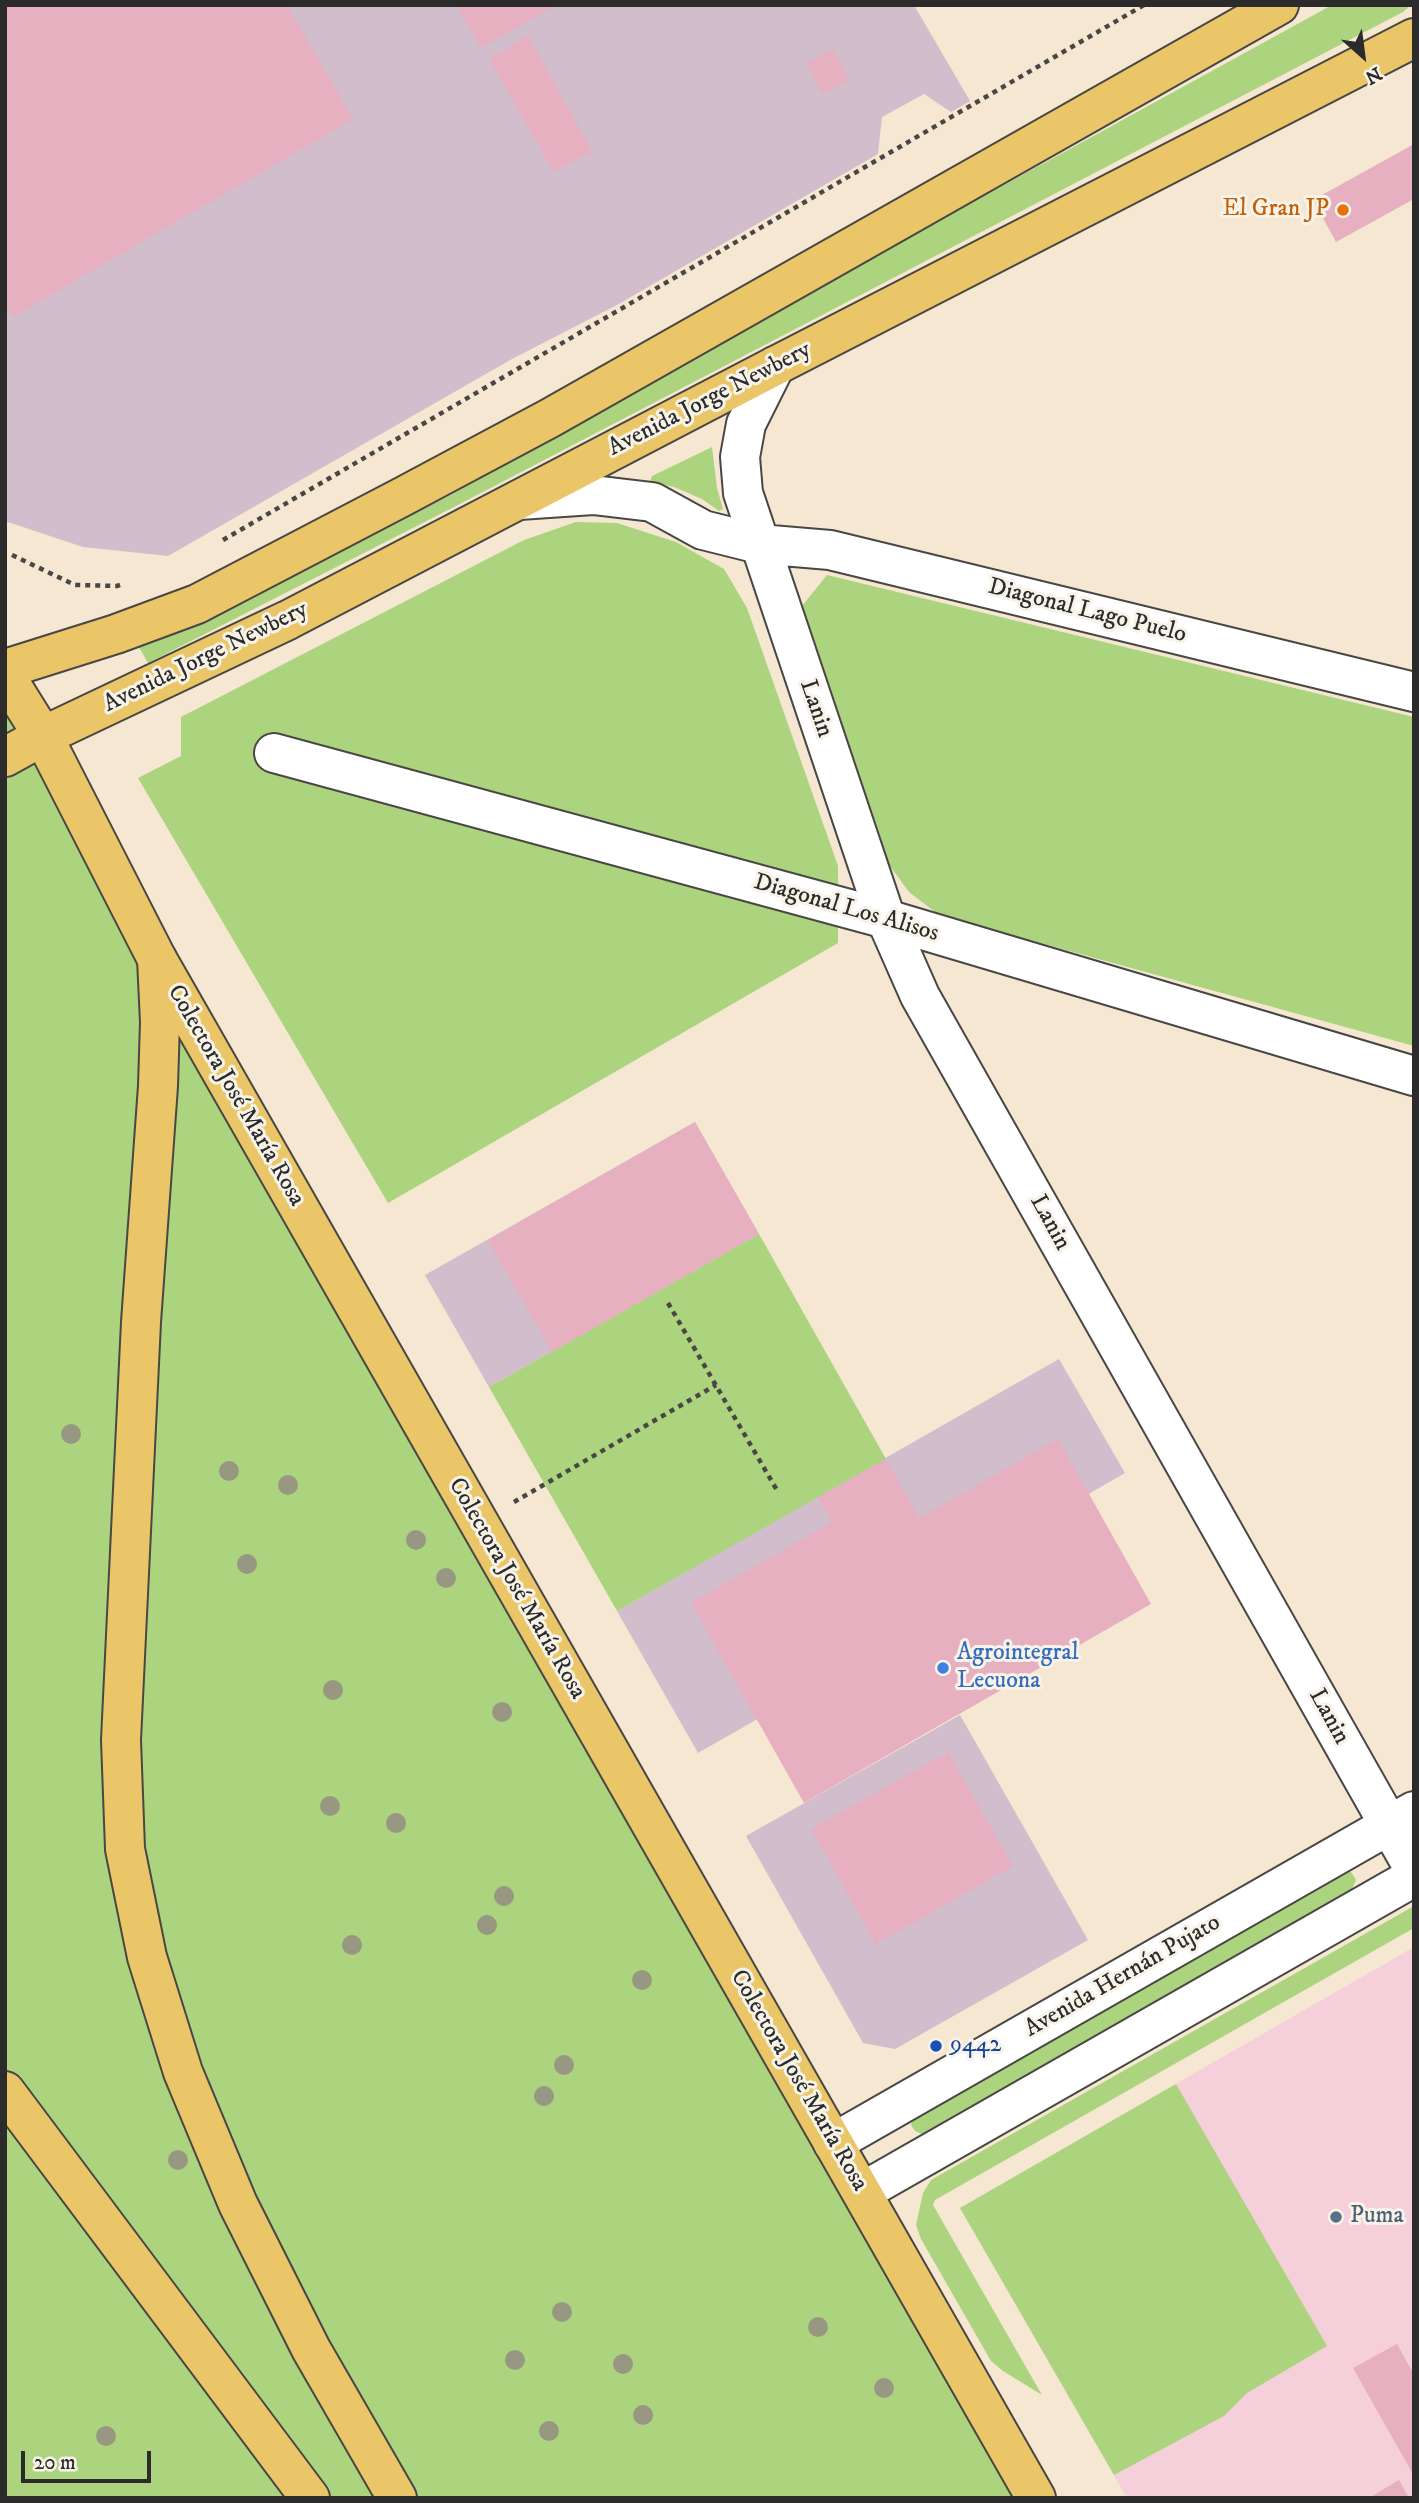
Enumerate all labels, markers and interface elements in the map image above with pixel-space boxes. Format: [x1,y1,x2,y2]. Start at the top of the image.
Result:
north arrow [1328,21,1398,91]
text: N [1361,61,1385,89]
place label: El Gran JP [1222,196,1329,224]
marker: El Gran JP [1335,202,1351,218]
street label: Avenida Jorge Newbery [604,336,816,464]
street label: Diagonal Lago Puelo [985,573,1189,651]
street label: Avenida Jorge Newbery [99,596,313,720]
street label: Lanin [792,677,838,741]
street label: Diagonal Los Alisos [750,869,942,949]
street label: Colectora José María Rosa [160,980,310,1212]
street label: Lanin [1022,1190,1076,1256]
street label: Colectora José María Rosa [441,1473,591,1705]
place label: Agrointegral Lecuona [957,1640,1079,1696]
marker: Agrointegral Lecuona [935,1660,951,1676]
street label: Lanin [1301,1684,1355,1750]
street label: Avenida Hernán Pujato [1020,1909,1226,2045]
street label: Colectora José María Rosa [723,1965,873,2197]
place label: 9442 [950,2032,1001,2060]
marker: 9442 [928,2038,944,2054]
place label: Puma [1350,2203,1404,2231]
marker: Puma [1328,2209,1344,2225]
scale bar [24,2436,154,2480]
text: 20 m [34,2450,76,2476]

